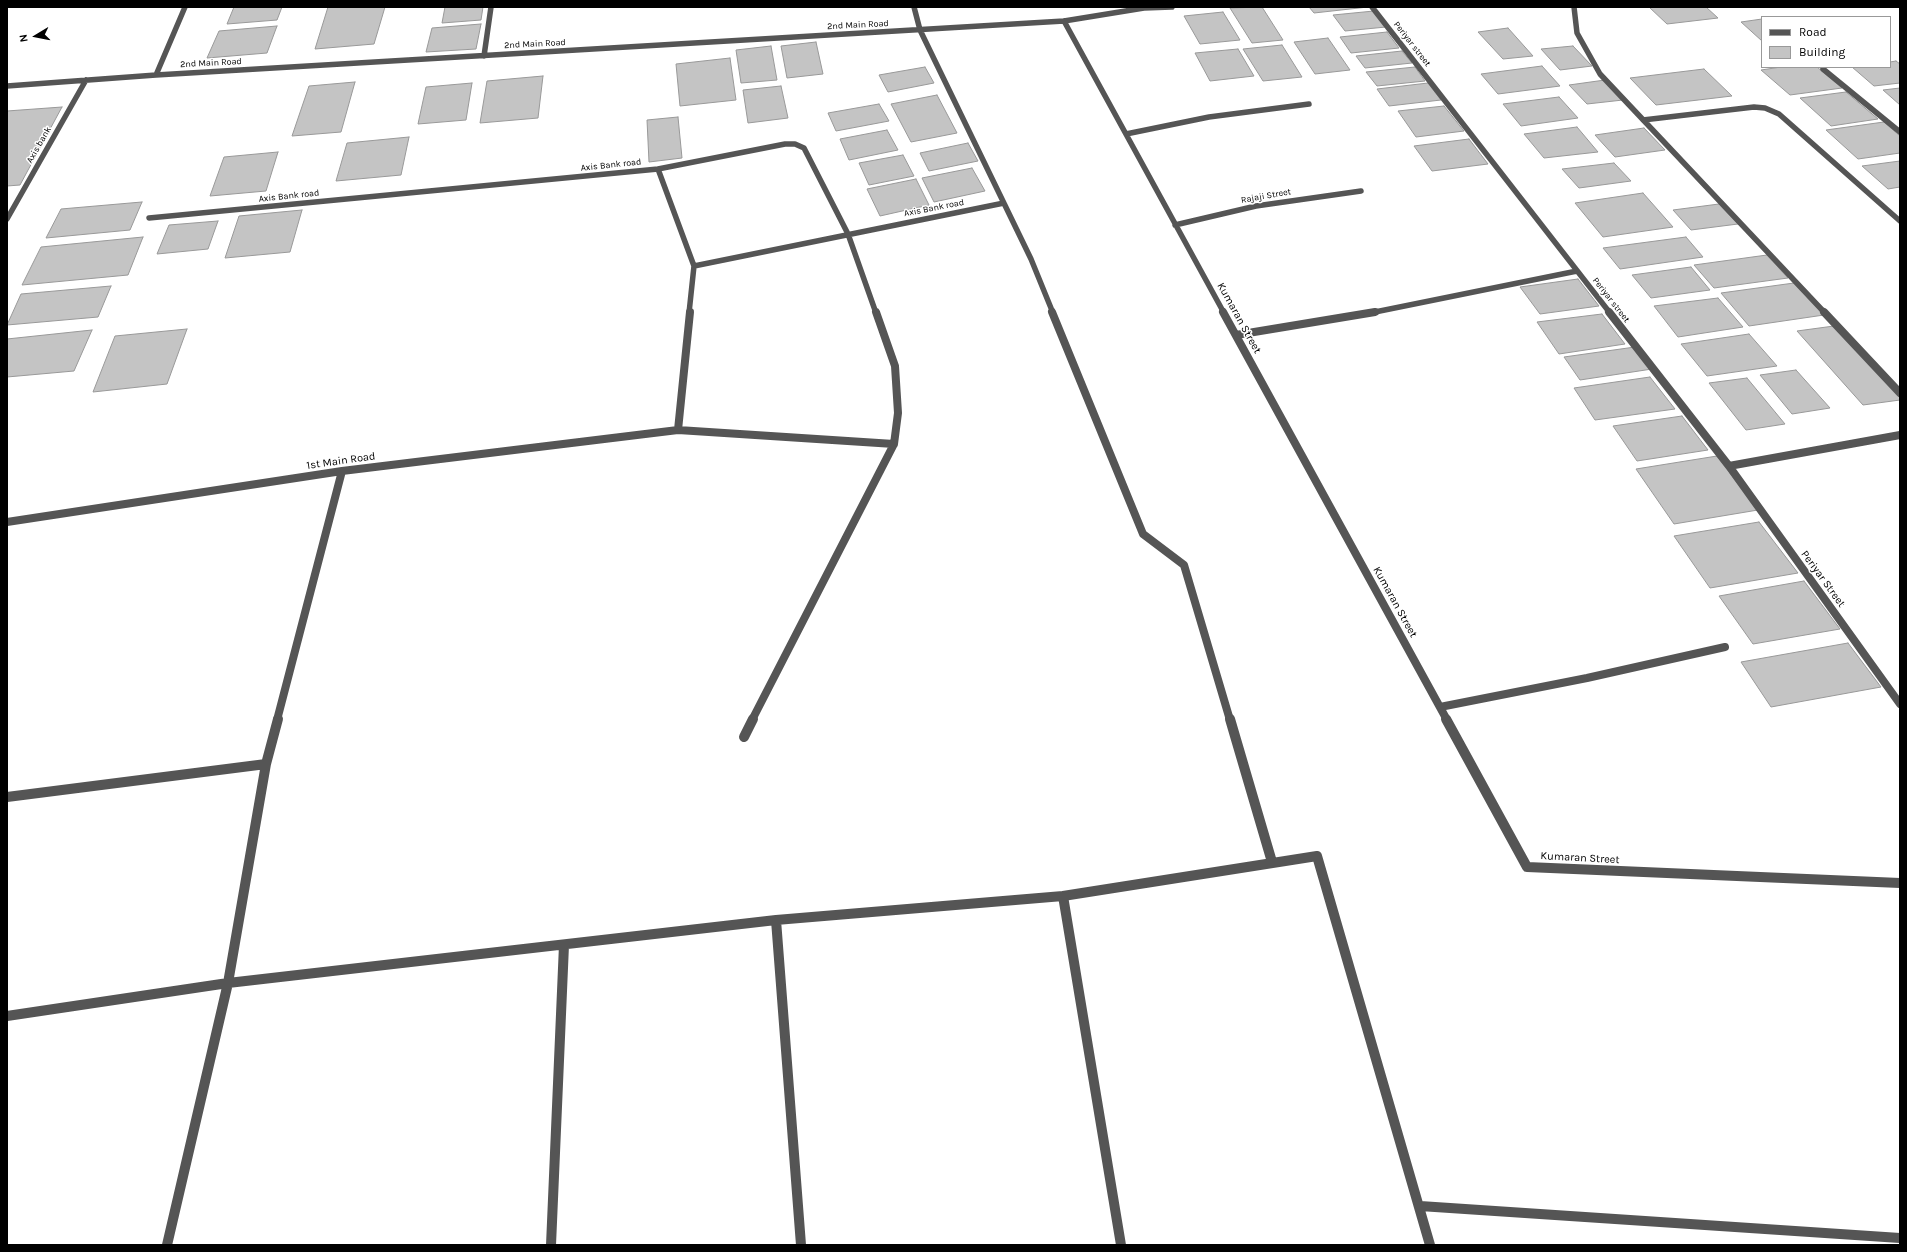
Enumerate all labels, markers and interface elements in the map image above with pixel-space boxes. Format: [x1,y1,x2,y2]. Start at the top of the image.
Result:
north arrow [16,16,56,56]
legend [1761,16,1891,68]
street label: 2nd Main Road [827,18,889,32]
street label: Periyar street [1391,19,1433,69]
text: Road [1799,25,1827,39]
text: N [17,33,31,43]
street label: 2nd Main Road [504,37,566,51]
text: Building [1799,45,1845,59]
street label: 2nd Main Road [180,56,242,70]
street label: Axis bank [24,125,54,165]
street label: Axis Bank road [580,156,642,174]
street label: Rajaji Street [1240,186,1292,206]
street label: Axis Bank road [258,187,320,205]
street label: Axis Bank road [903,197,965,219]
street label: Periyar street [1590,275,1632,325]
street label: Kumaran Street [1214,280,1264,356]
street label: 1st Main Road [306,450,376,472]
street label: Periyar Street [1798,548,1848,610]
street label: Kumaran Street [1370,564,1420,640]
street label: Kumaran Street [1540,849,1620,867]

